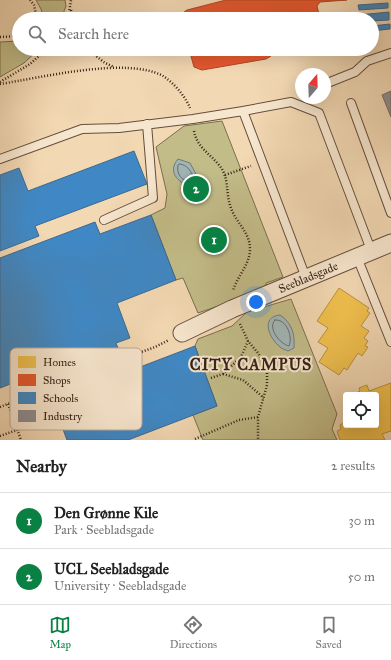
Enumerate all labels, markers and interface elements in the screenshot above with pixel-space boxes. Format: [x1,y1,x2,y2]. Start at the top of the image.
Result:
search box [12,12,379,56]
icon: search [26,23,48,45]
text: Search here [58,25,129,43]
north arrow [295,68,331,104]
pin: 2 [183,174,209,204]
pin: 1 [201,225,227,255]
street label: Seebladsgade [276,259,340,296]
your location [246,292,266,312]
legend [10,348,142,430]
district label: CITY CAMPUS [190,355,312,374]
text: Homes [43,356,76,369]
text: Shops [43,374,71,387]
text: Schools [43,392,78,405]
map controls [343,392,379,428]
button: locate [343,392,379,428]
text: Industry [43,410,83,423]
text: Nearby [16,456,67,477]
text: 2 results [331,458,375,474]
text: Den Grønne Kile [54,504,158,522]
text: 1 [26,513,32,529]
text: 30 m [349,513,375,529]
text: Park · Seebladsgade [54,522,154,538]
text: UCL Seebladsgade [54,560,169,578]
text: 2 [26,569,32,585]
text: 50 m [348,569,375,585]
text: University · Seebladsgade [54,578,187,594]
tab: Map [49,614,71,651]
tab: Directions [170,614,217,651]
tab: Saved [316,614,342,651]

